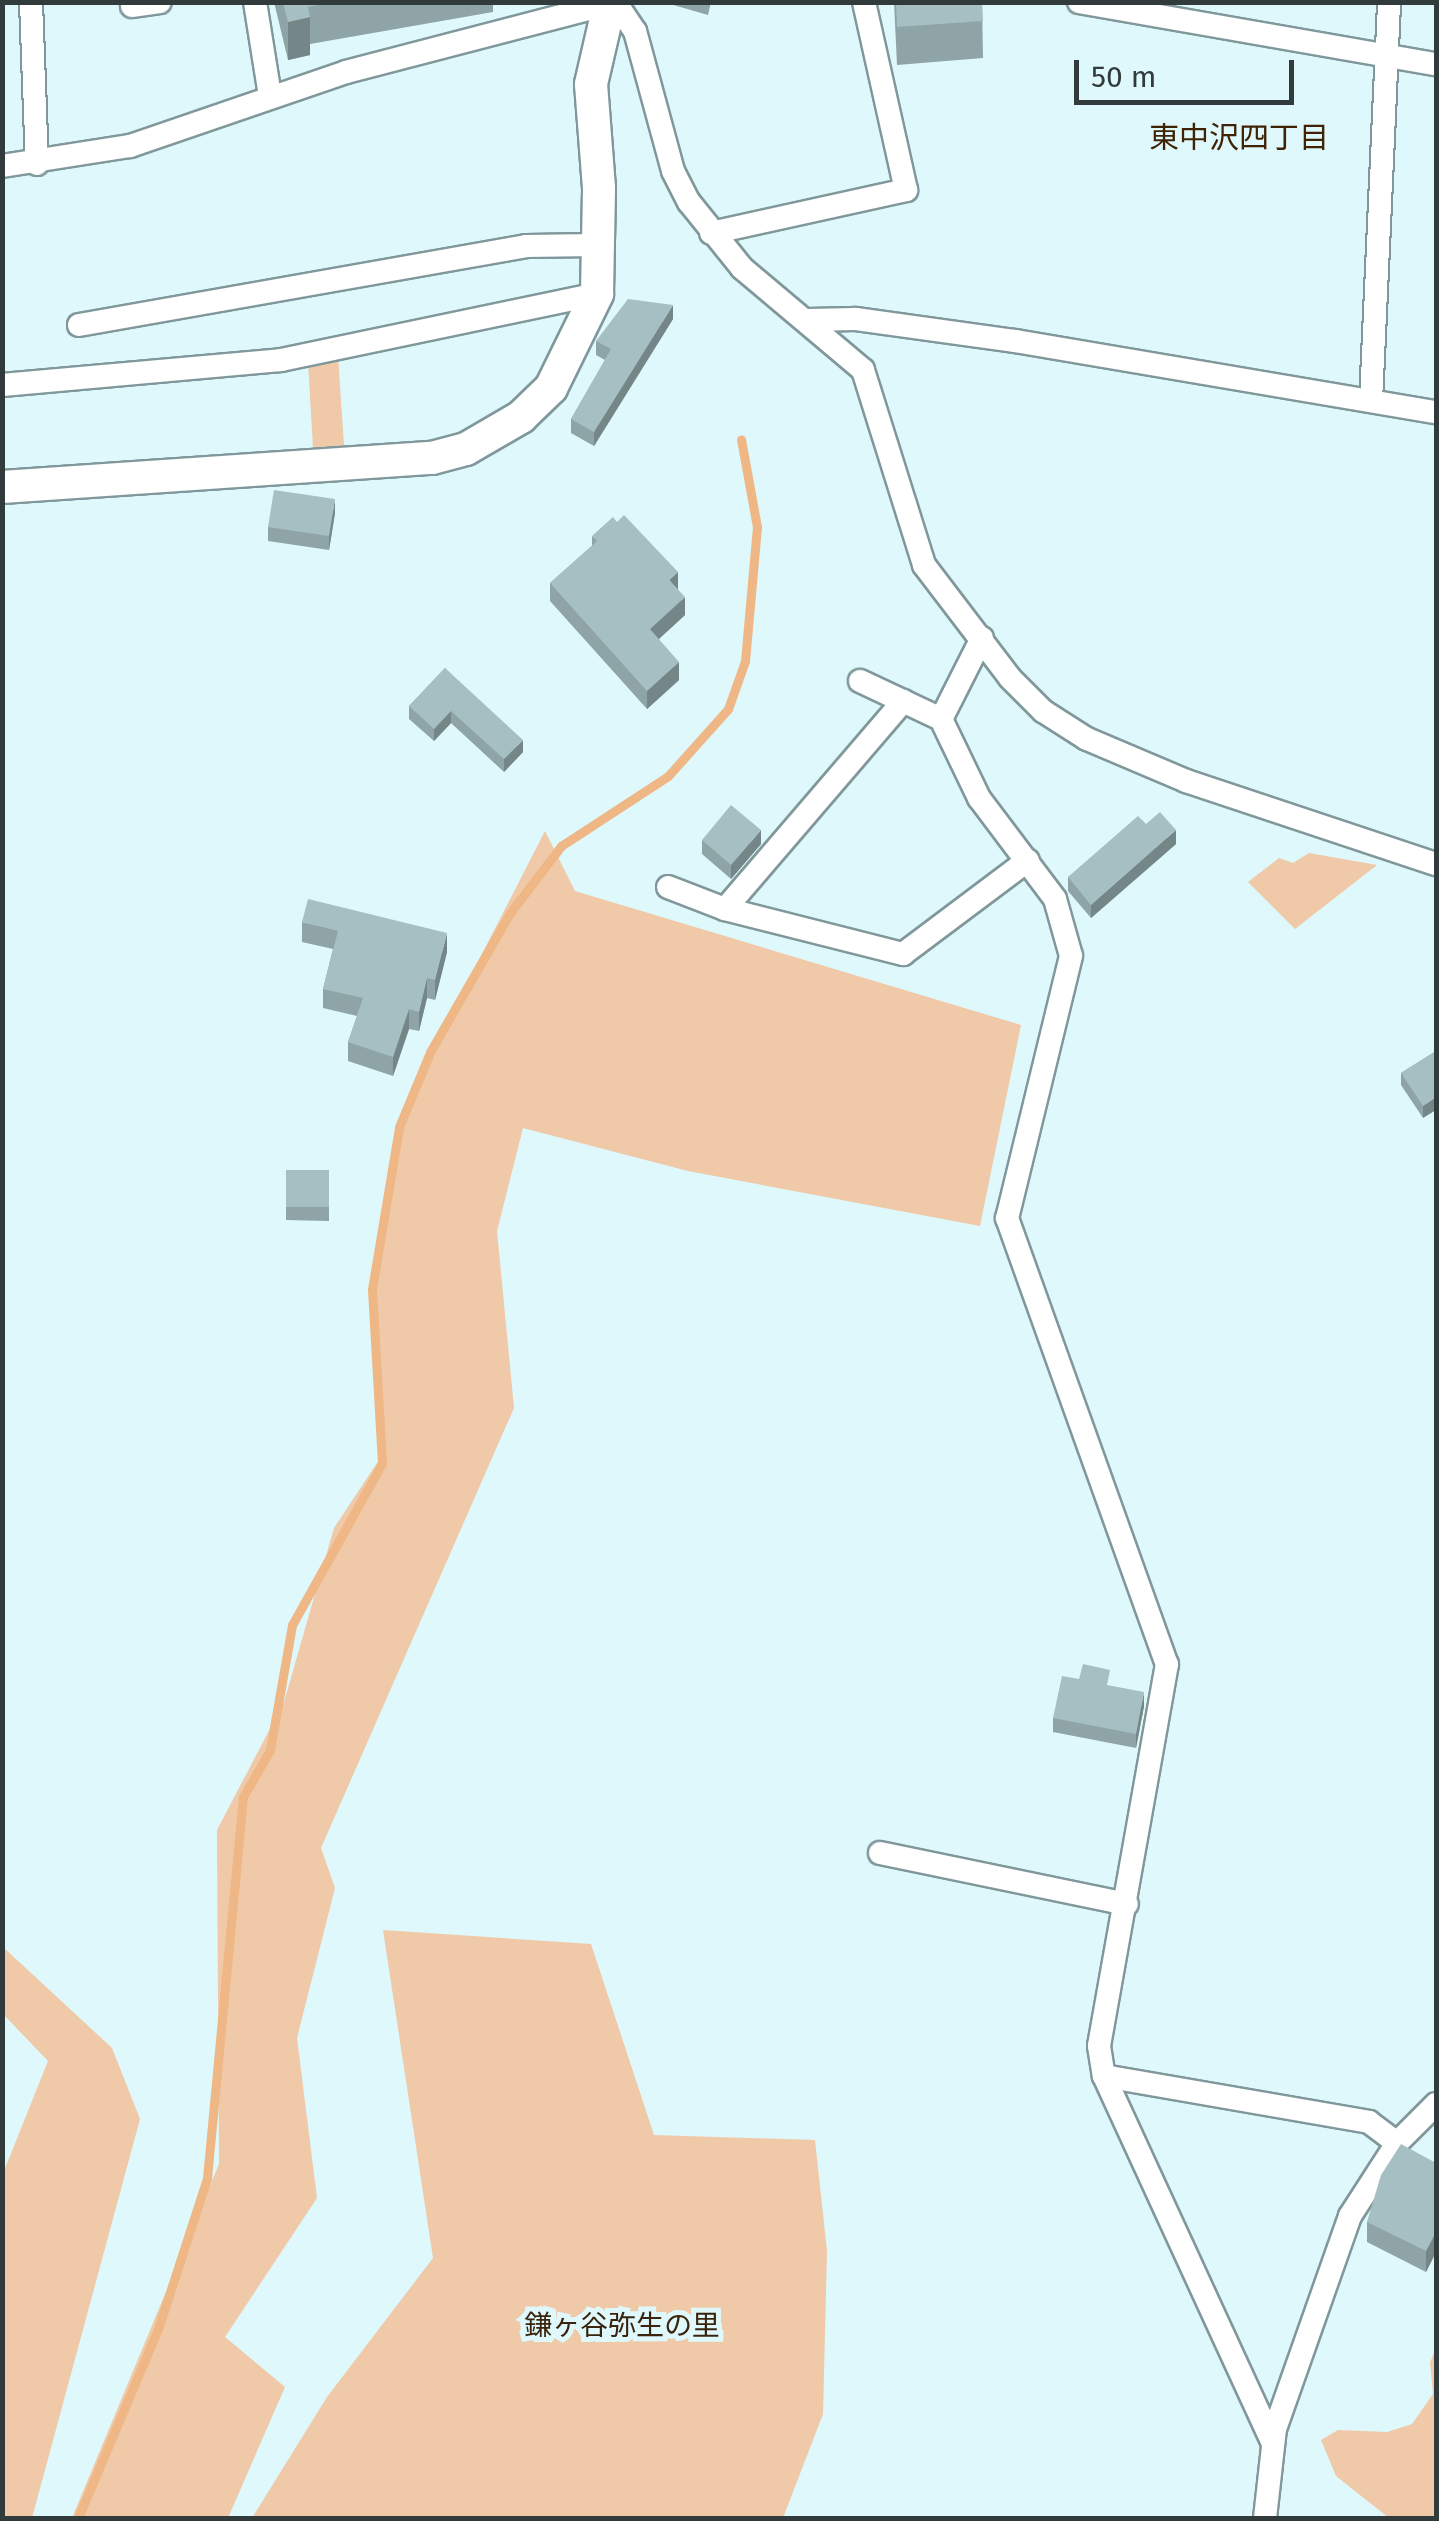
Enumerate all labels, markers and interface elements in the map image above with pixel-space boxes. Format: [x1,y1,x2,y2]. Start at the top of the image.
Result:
scale bar [1079,40,1299,102]
text: 50 m [1091,59,1156,95]
district label: 東中沢四丁目 [1149,120,1329,156]
park label: 鎌ヶ谷弥生の里 [524,2309,720,2343]

